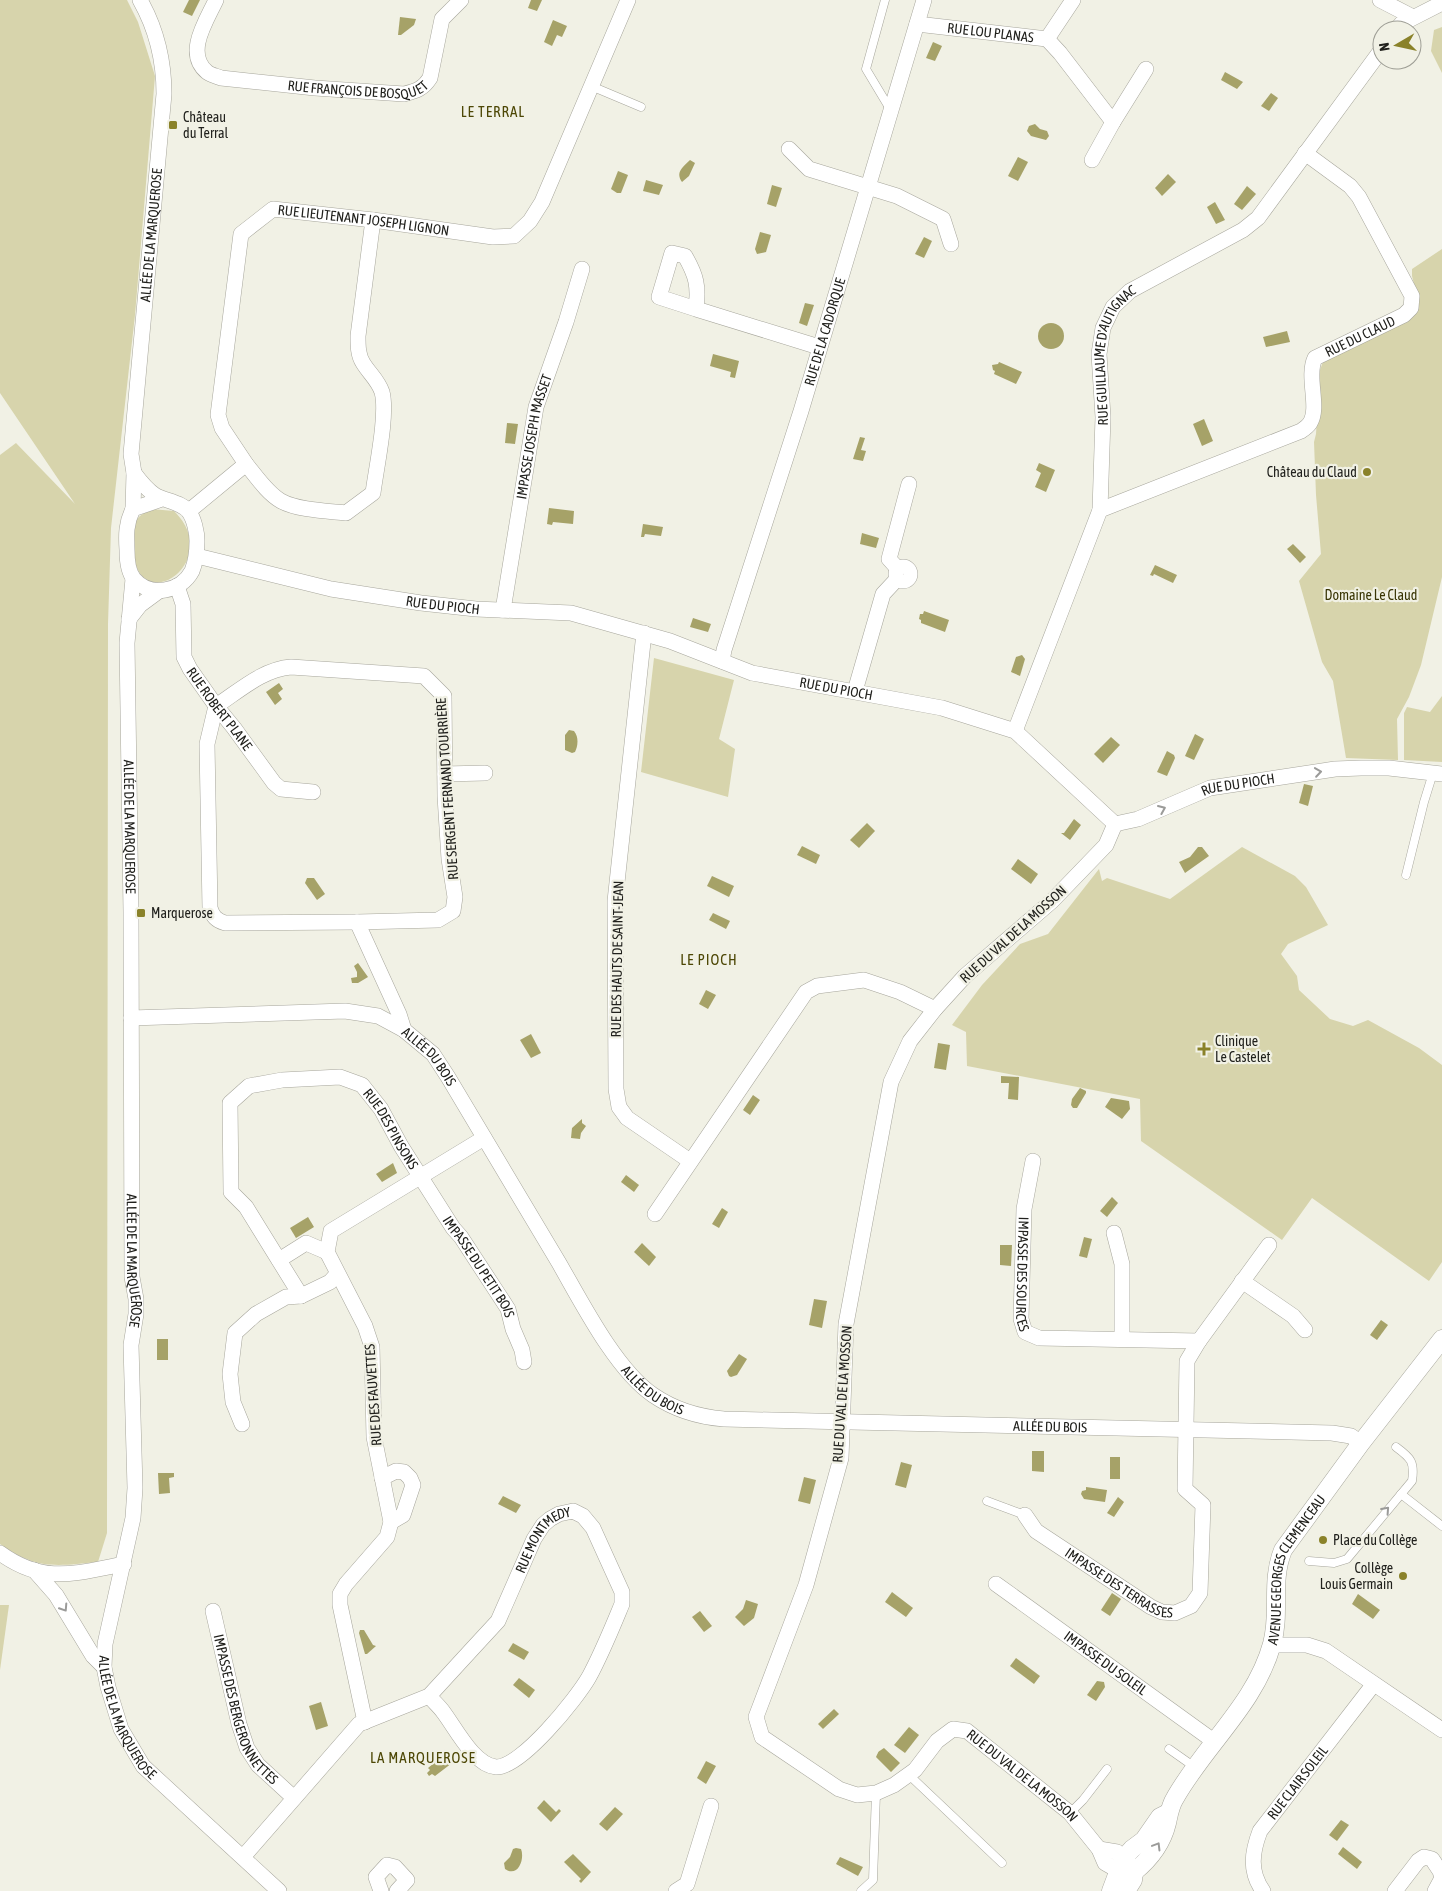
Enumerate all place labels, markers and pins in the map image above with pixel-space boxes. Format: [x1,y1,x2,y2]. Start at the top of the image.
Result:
place label: Château du Terral [183,109,228,141]
marker: Château du Terral [167,119,179,131]
place label: Château du Claud [1267,464,1357,480]
marker: Château du Claud [1361,466,1373,478]
place label: Marquerose [151,905,213,921]
marker: Marquerose [135,907,147,919]
place label: Clinique Le Castelet [1215,1033,1271,1065]
marker: Clinique Le Castelet [1197,1042,1211,1056]
place label: Place du Collège [1333,1532,1417,1548]
marker: Place du Collège [1317,1534,1329,1546]
place label: Collège Louis Germain [1320,1560,1393,1592]
marker: Collège Louis Germain [1397,1570,1409,1582]

